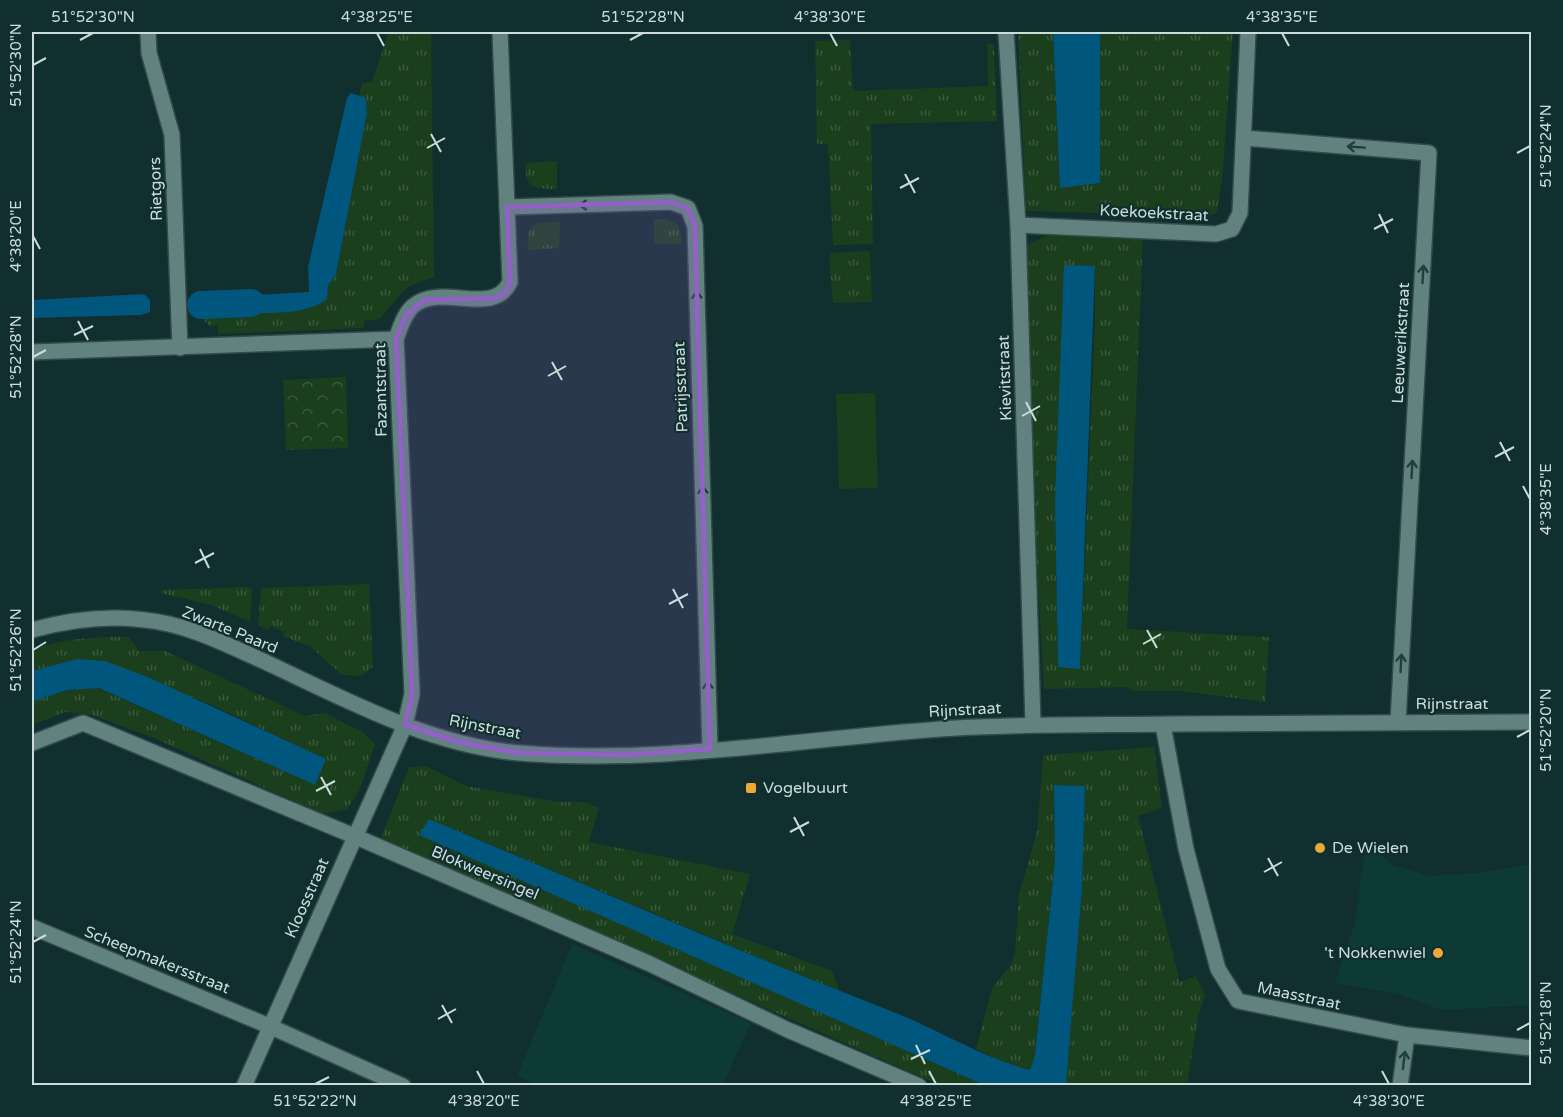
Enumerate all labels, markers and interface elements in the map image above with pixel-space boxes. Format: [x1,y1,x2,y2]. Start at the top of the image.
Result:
text: 51°52'30"N [51,8,135,26]
text: 4°38'25"E [341,8,413,26]
text: 51°52'28"N [601,8,685,26]
text: 4°38'30"E [794,8,866,26]
text: 4°38'35"E [1246,8,1318,26]
text: 51°52'30"N [7,23,25,107]
text: 51°52'24"N [1537,104,1555,188]
one-way arrow [1346,141,1366,152]
street label: Rietgors [145,157,167,221]
text: 4°38'20"E [7,200,25,272]
one-way arrow [578,200,598,211]
street label: Koekoekstraat [1099,200,1209,226]
one-way arrow [1417,264,1428,284]
street label: Leeuwerikstraat [1388,282,1414,404]
one-way arrow [691,291,703,311]
text: 51°52'28"N [7,315,25,399]
street label: Kievitstraat [994,335,1016,421]
street label: Patrijsstraat [669,341,693,433]
street label: Fazantstraat [370,343,392,437]
one-way arrow [1406,459,1417,479]
text: 4°38'35"E [1537,463,1555,535]
one-way arrow [697,486,708,506]
street label: Zwarte Paard [179,602,281,658]
text: 51°52'26"N [7,608,25,692]
one-way arrow [1396,654,1407,674]
one-way arrow [703,681,714,701]
text: 51°52'20"N [1537,688,1555,772]
street label: Rijnstraat [1416,694,1488,714]
street label: Rijnstraat [928,698,1002,722]
street label: Rijnstraat [447,710,523,744]
place label: Vogelbuurt [763,778,848,798]
marker: Vogelbuurt [744,781,758,795]
place label: De Wielen [1332,838,1409,858]
street label: Blokweersingel [428,841,542,905]
marker: De Wielen [1313,841,1327,855]
street label: Kloosstraat [280,855,334,941]
text: 51°52'24"N [7,900,25,984]
street label: Scheepmakersstraat [81,922,233,998]
place label: 't Nokkenwiel [1324,943,1426,963]
marker: 't Nokkenwiel [1431,946,1445,960]
street label: Maasstraat [1255,977,1343,1015]
text: 51°52'18"N [1537,981,1555,1065]
one-way arrow [1398,1051,1409,1071]
text: 51°52'22"N [273,1092,357,1110]
text: 4°38'20"E [448,1092,520,1110]
text: 4°38'25"E [900,1092,972,1110]
text: 4°38'30"E [1353,1092,1425,1110]

